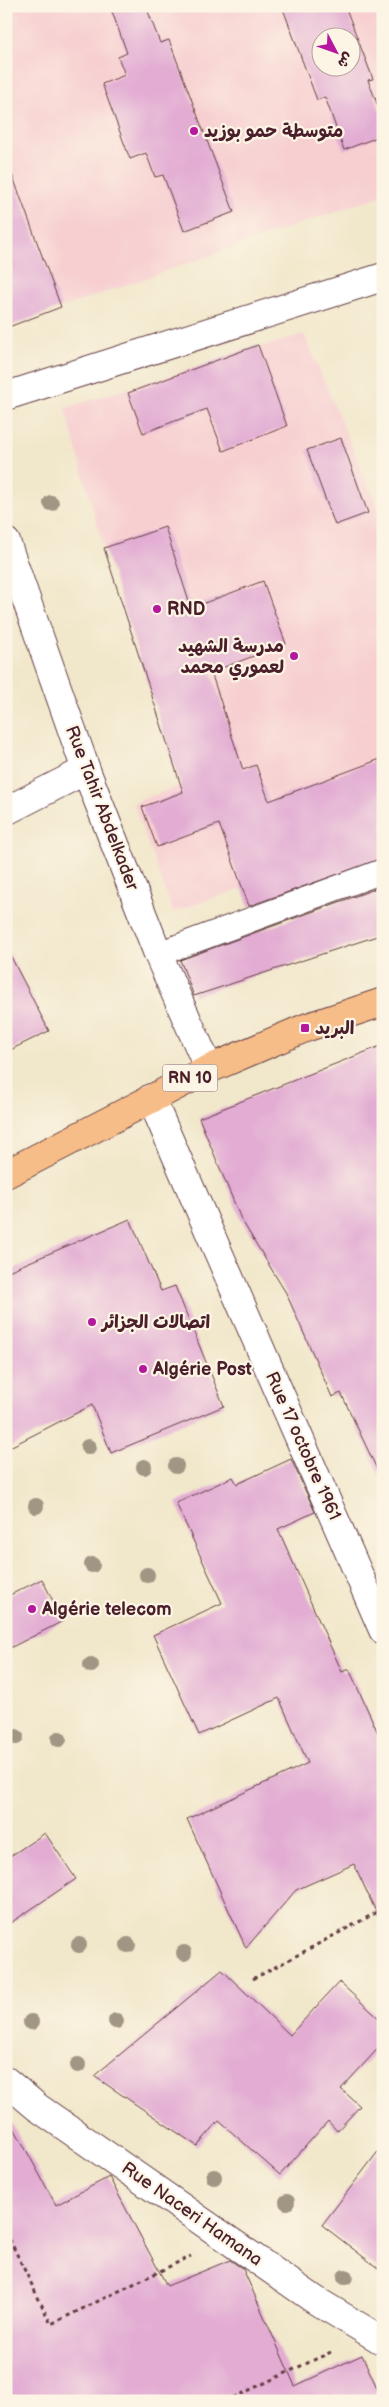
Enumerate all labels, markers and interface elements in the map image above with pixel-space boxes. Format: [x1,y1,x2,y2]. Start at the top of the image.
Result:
north arrow [312,28,362,78]
text: ش [334,49,357,72]
place label: متوسطة حمو بوزيد [204,121,343,142]
marker: متوسطة حمو بوزيد [188,125,200,137]
place label: RND [167,599,205,620]
marker: RND [151,603,163,615]
place label: مدرسة الشهيد لعموري محمد [178,636,284,681]
marker: مدرسة الشهيد لعموري محمد [288,650,300,662]
street label: Rue Tahir Abdelkader [61,723,143,894]
place label: البريد [315,1018,354,1039]
marker: البريد [299,1022,311,1034]
road number: RN 10 [162,1064,218,1092]
place label: اتصالات الجزائر [100,1312,210,1333]
marker: اتصالات الجزائر [86,1316,98,1328]
place label: Algérie Post [152,1359,252,1380]
marker: Algérie Post [137,1363,149,1375]
street label: Rue 17 octobre 1961 [261,1369,345,1523]
place label: Algérie telecom [41,1599,172,1620]
marker: Algérie telecom [26,1603,38,1615]
street label: Rue Naceri Hamana [118,2158,266,2270]

